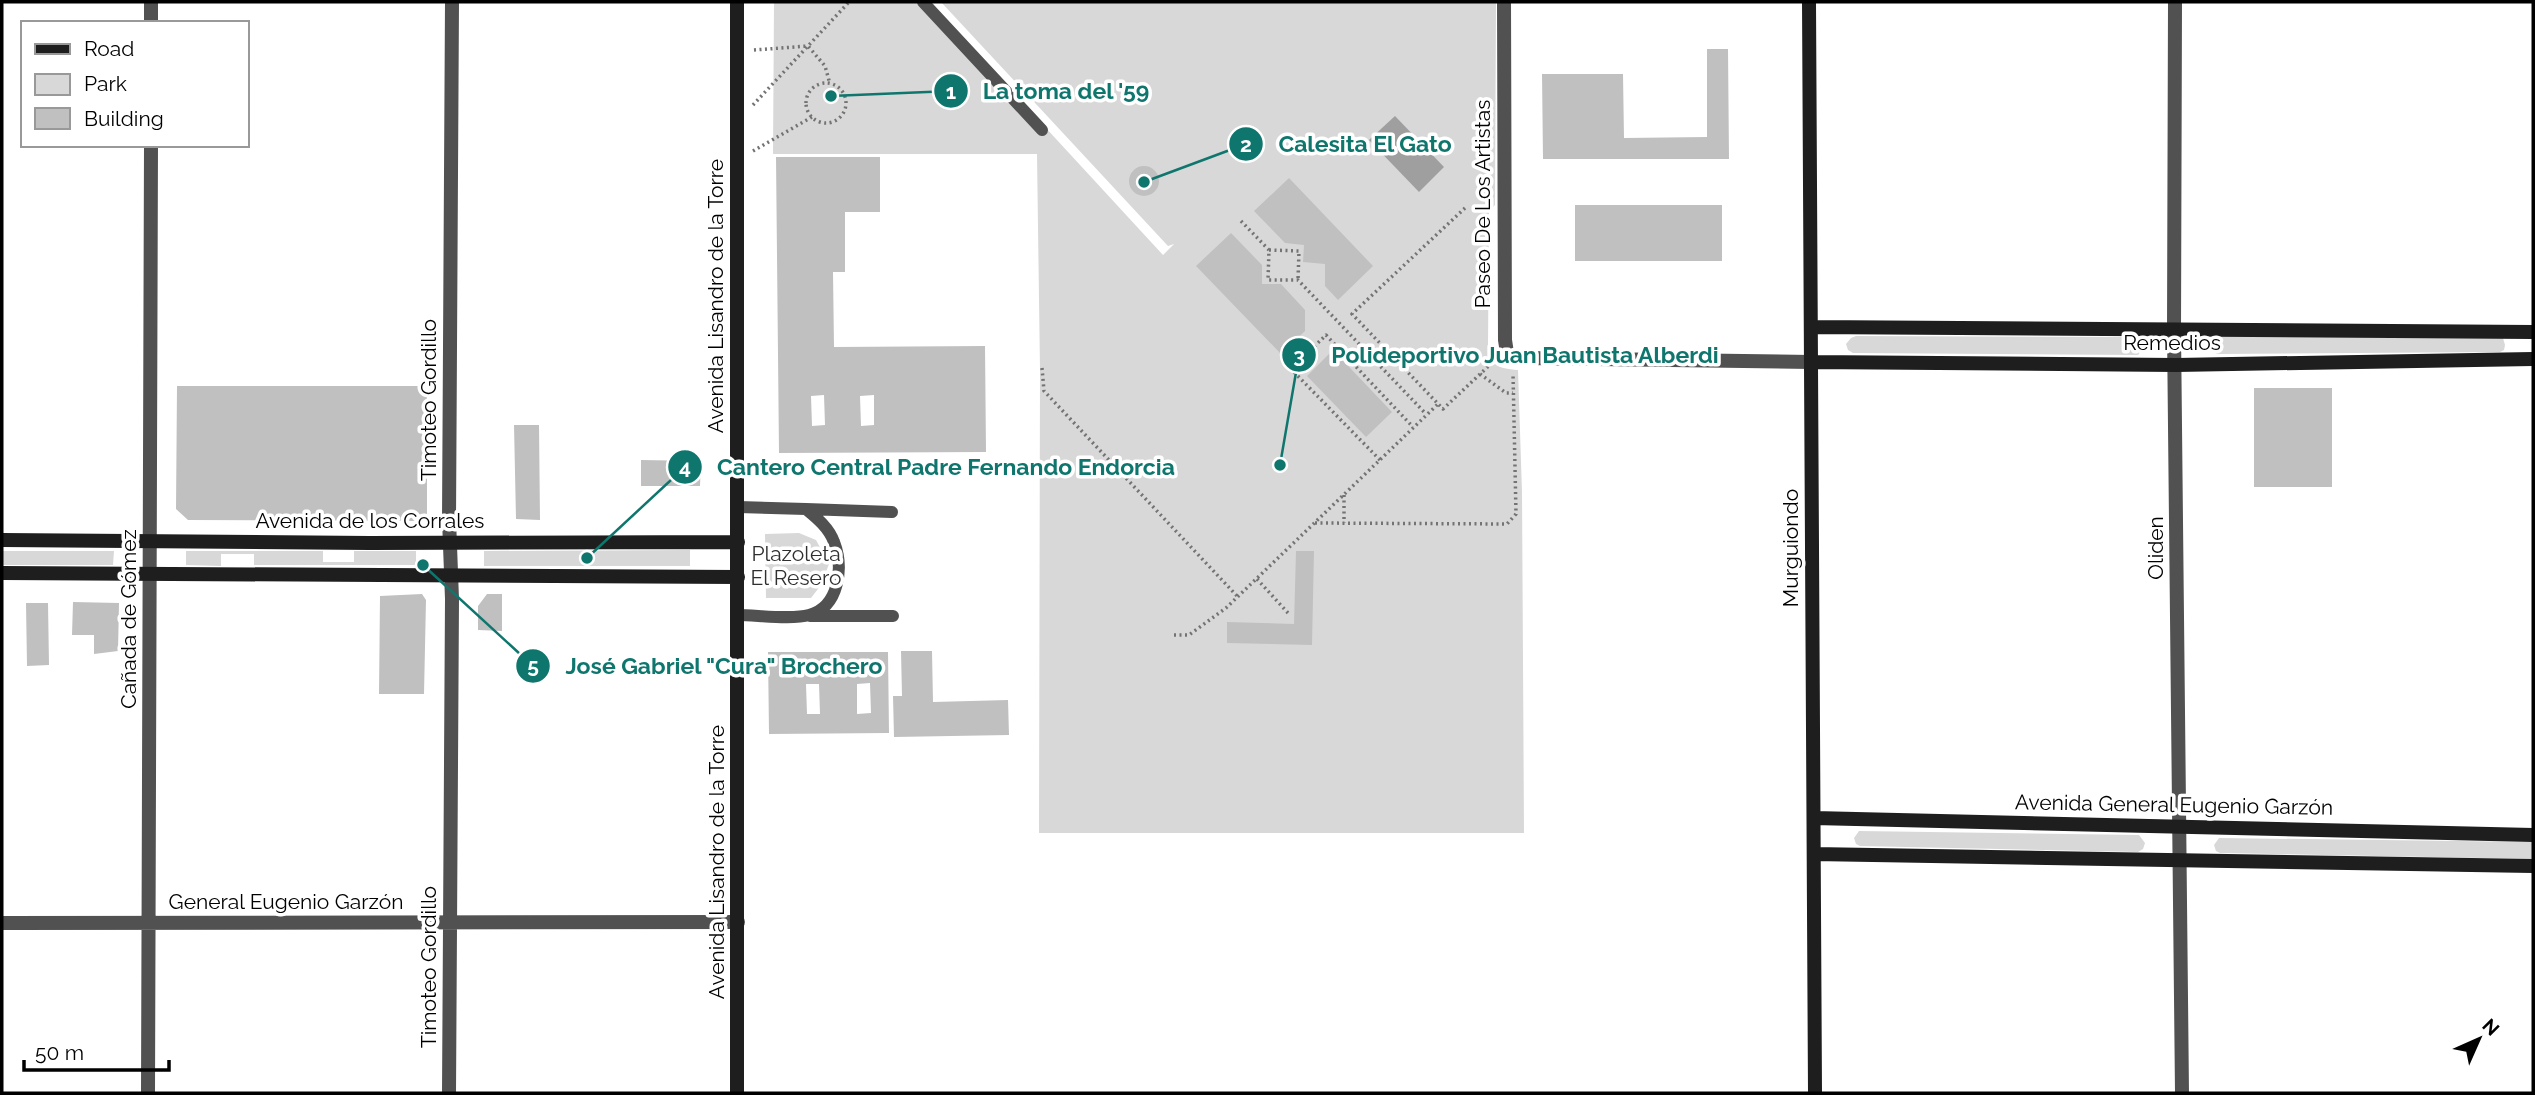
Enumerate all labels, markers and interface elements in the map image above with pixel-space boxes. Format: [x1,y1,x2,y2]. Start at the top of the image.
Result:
legend [21,21,248,147]
text: Road [84,36,134,61]
callout: La toma del '59 [933,69,1164,113]
text: Park [84,71,127,96]
text: La toma del '59 [983,77,1149,104]
text: 1 [946,79,956,104]
street label: Paseo De Los Artistas [1470,100,1495,308]
text: Building [84,106,164,131]
callout: Calesita El Gato [1229,122,1466,166]
text: Calesita El Gato [1278,130,1452,157]
text: 2 [1240,132,1252,157]
street label: Avenida Lisandro de la Torre [703,159,728,433]
street label: Timoteo Gordillo [416,319,441,481]
street label: Remedios [2123,330,2221,355]
callout: Polideportivo Juan Bautista Alberdi [1281,333,1733,377]
text: Polideportivo Juan Bautista Alberdi [1331,341,1719,368]
text: 3 [1293,343,1305,368]
callout: Cantero Central Padre Fernando Endorcia [667,445,1189,489]
text: Cantero Central Padre Fernando Endorcia [717,453,1175,480]
text: 4 [679,454,691,479]
street label: Murguiondo [1778,489,1803,607]
street label: Avenida de los Corrales [255,508,485,533]
street label: Oliden [2143,516,2168,580]
street label: Cañada de Gómez [116,529,141,709]
park label: Plazoleta El Resero [751,541,841,590]
callout: José Gabriel "Cura" Brochero [516,644,897,688]
text: José Gabriel "Cura" Brochero [566,652,883,679]
text: 5 [527,653,539,678]
street label: Avenida Lisandro de la Torre [704,725,729,999]
street label: Avenida General Eugenio Garzón [2015,789,2333,820]
street label: Timoteo Gordillo [416,886,441,1048]
street label: General Eugenio Garzón [169,889,403,914]
north arrow [2444,1004,2514,1074]
text: N [2478,1014,2504,1040]
scale bar [24,1028,170,1072]
text: 50 m [35,1040,84,1065]

